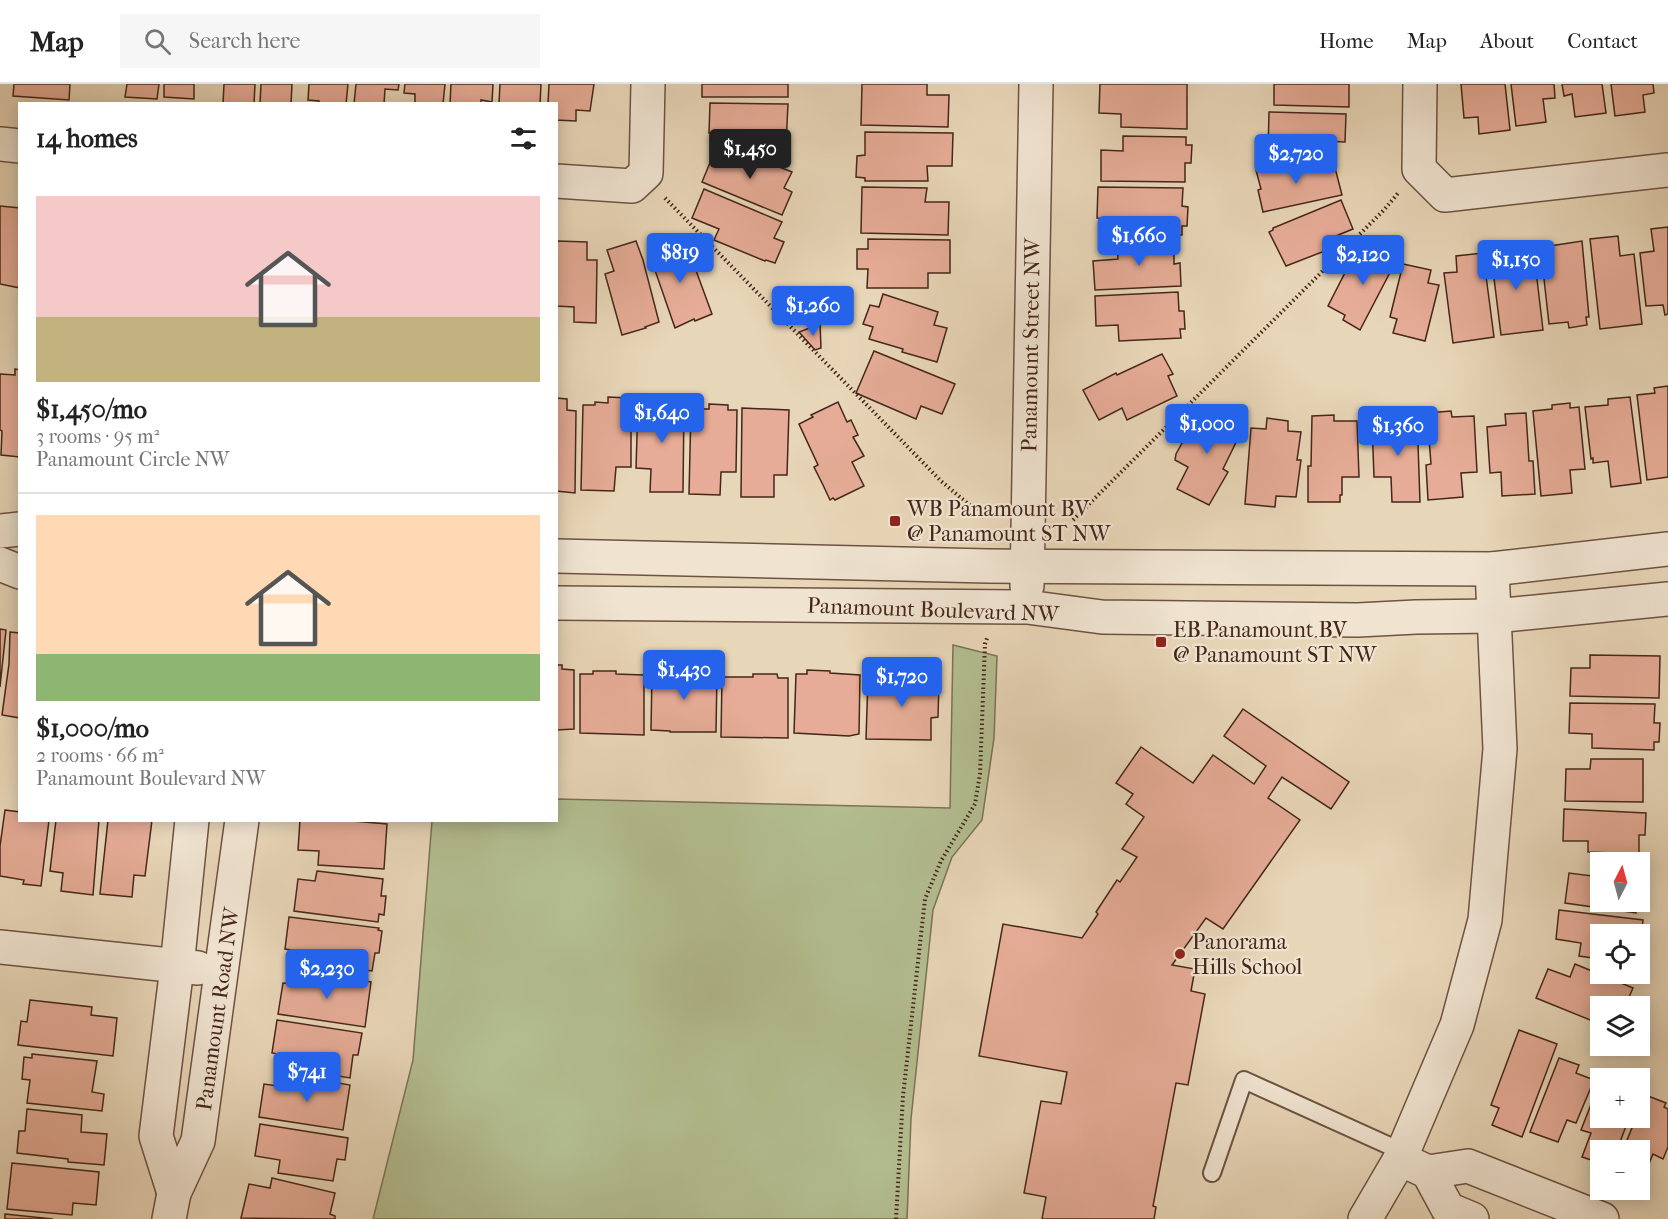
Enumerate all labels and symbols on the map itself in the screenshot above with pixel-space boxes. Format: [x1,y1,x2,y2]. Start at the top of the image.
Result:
pin: $1,450 [701,129,799,180]
pin: $2,720 [1247,134,1345,185]
pin: $1,660 [1090,216,1188,267]
pin: $819 [644,233,716,284]
pin: $2,120 [1314,235,1412,286]
street label: Panamount Street NW [1016,236,1046,452]
pin: $1,150 [1467,240,1565,291]
pin: $1,260 [764,286,862,337]
pin: $1,640 [613,393,711,444]
pin: $1,000 [1158,404,1256,455]
pin: $1,360 [1349,406,1447,457]
place label: WB Panamount BV @ Panamount ST NW [906,496,1112,547]
marker: WB Panamount BV @ Panamount ST NW [888,514,902,528]
street label: Panamount Boulevard NW [806,593,1061,627]
place label: EB Panamount BV @ Panamount ST NW [1173,617,1378,668]
marker: EB Panamount BV @ Panamount ST NW [1154,635,1168,649]
pin: $1,430 [635,650,733,701]
pin: $1,720 [853,657,951,708]
north arrow [1590,852,1650,912]
street label: Panamount Road NW [191,904,245,1112]
place label: Panorama Hills School [1192,929,1302,980]
marker: Panorama Hills School [1173,947,1187,961]
pin: $2,230 [278,949,376,1000]
pin: $741 [271,1052,343,1103]

